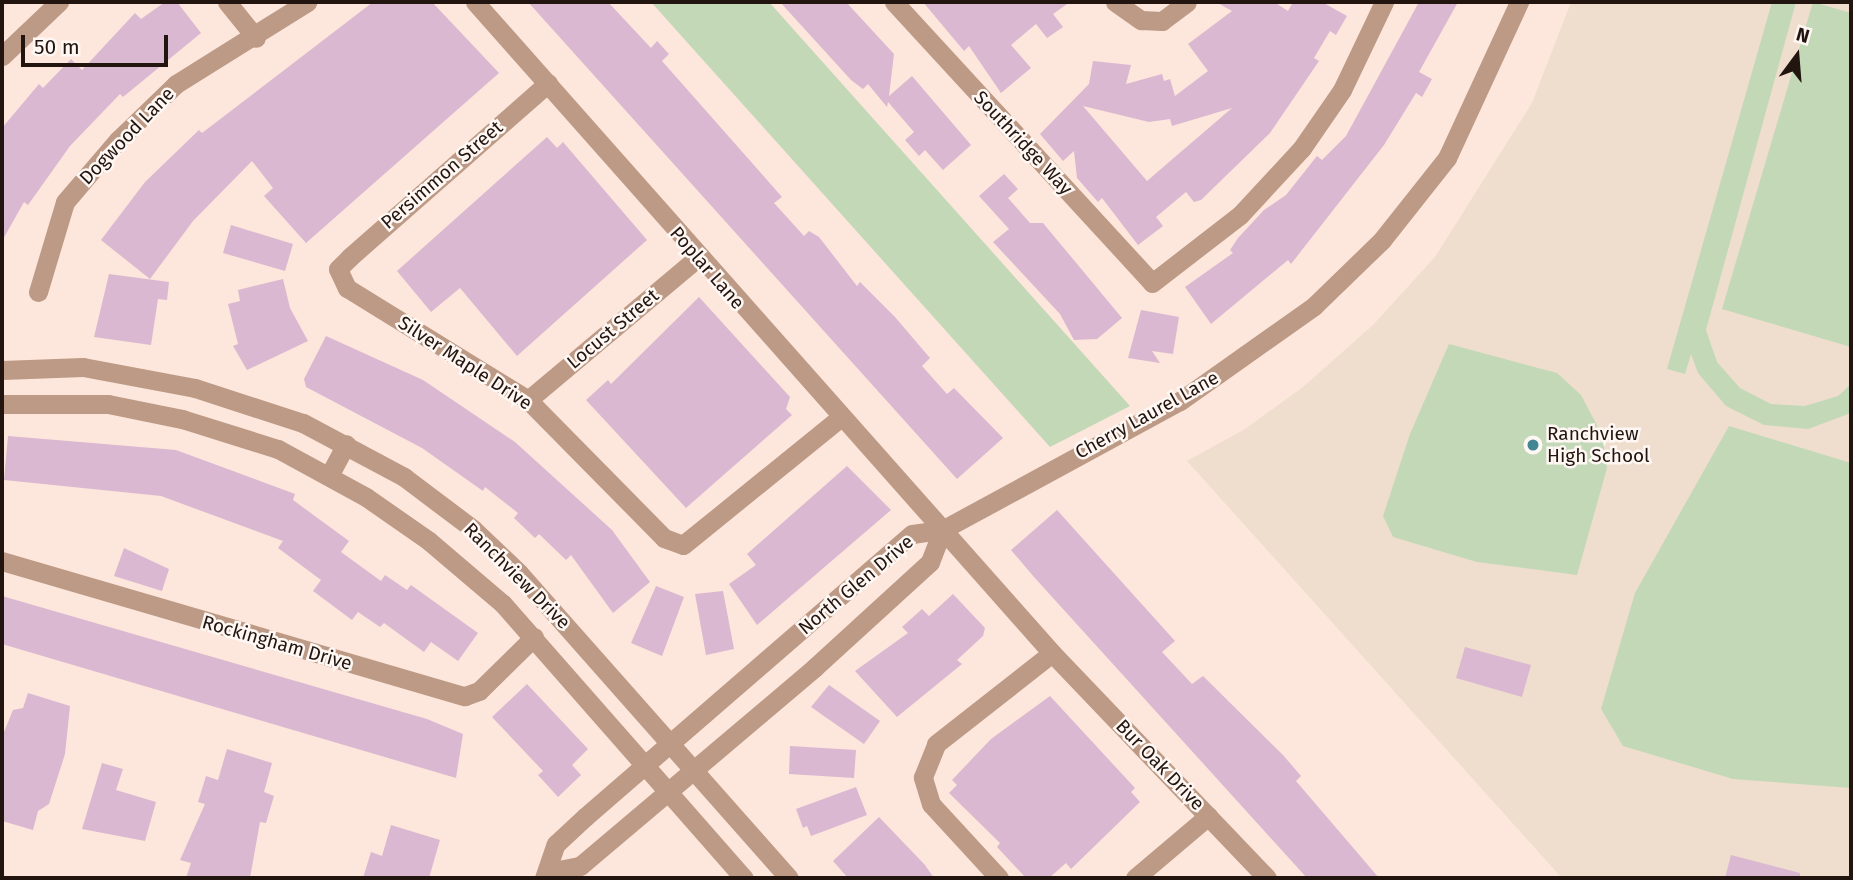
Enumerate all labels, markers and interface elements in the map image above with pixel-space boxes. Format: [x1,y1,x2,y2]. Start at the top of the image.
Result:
scale bar [24,21,172,65]
north arrow [1762,21,1832,91]
text: N [1794,23,1812,48]
text: 50 m [34,34,80,60]
street label: Dogwood Lane [75,83,179,189]
street label: Southridge Way [969,86,1077,200]
street label: Persimmon Street [377,116,507,234]
street label: Poplar Lane [665,222,749,314]
street label: Locust Street [563,284,663,374]
street label: Silver Maple Drive [394,311,536,415]
street label: Cherry Laurel Lane [1071,366,1223,464]
place label: Ranchview High School [1547,423,1650,467]
marker: Ranchview High School [1525,437,1541,453]
street label: Ranchview Drive [459,518,575,634]
street label: North Glen Drive [794,530,918,640]
street label: Rockingham Drive [199,611,355,675]
street label: Bur Oak Drive [1111,715,1209,815]

